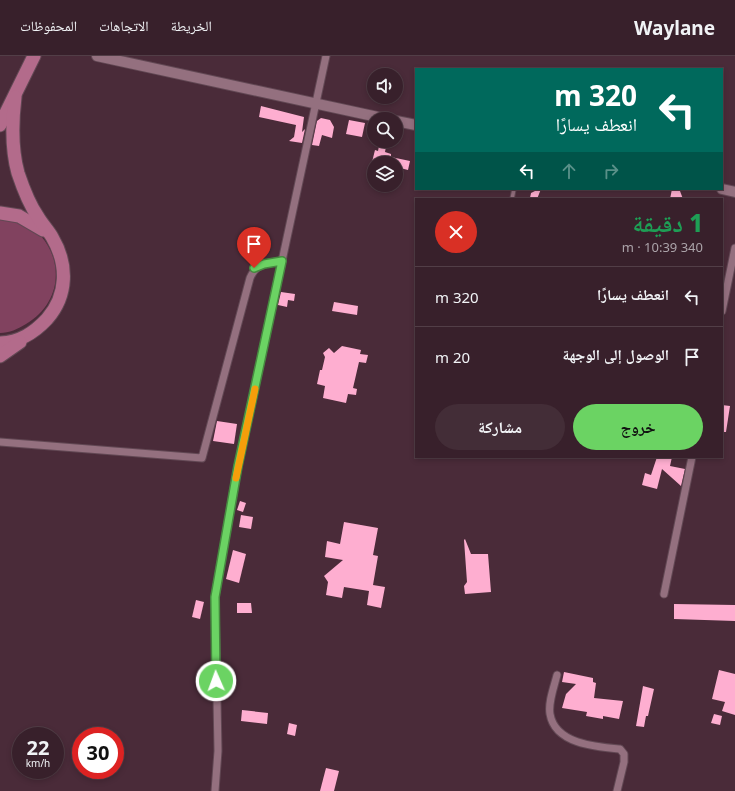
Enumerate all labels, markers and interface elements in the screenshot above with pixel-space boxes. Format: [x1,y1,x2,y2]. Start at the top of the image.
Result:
text: Waylane [634,15,715,41]
text: المحفوظات [20,16,77,35]
text: الاتجاهات [99,16,149,35]
text: الخريطة [171,16,212,35]
map controls [367,68,403,192]
button: sound [367,68,403,104]
text: 320 m [554,76,637,114]
icon: left [651,84,703,136]
button: search [367,112,403,148]
text: انعطف يسارًا [556,112,637,136]
button: layers [367,156,403,192]
icon: left [516,160,538,182]
icon: ahead [558,160,580,182]
icon: right [600,160,622,182]
text: 1 دقيقة [632,206,703,239]
button: close [435,211,477,253]
pin [237,227,271,268]
icon: arrive [243,233,265,255]
text: 340 m · 10:39 [622,238,703,256]
text: انعطف يسارًا [597,284,669,304]
icon: left [681,286,703,308]
text: 320 m [435,287,479,307]
text: الوصول إلى الوجهة [563,344,669,364]
icon: arrive [681,346,703,368]
text: 20 m [435,347,470,367]
button: مشاركة [435,404,565,450]
button: خروج [573,404,703,450]
position arrow [195,660,237,702]
speed limit sign: 30 [72,727,124,779]
text: 22 [27,734,49,761]
text: km/h [26,756,50,770]

